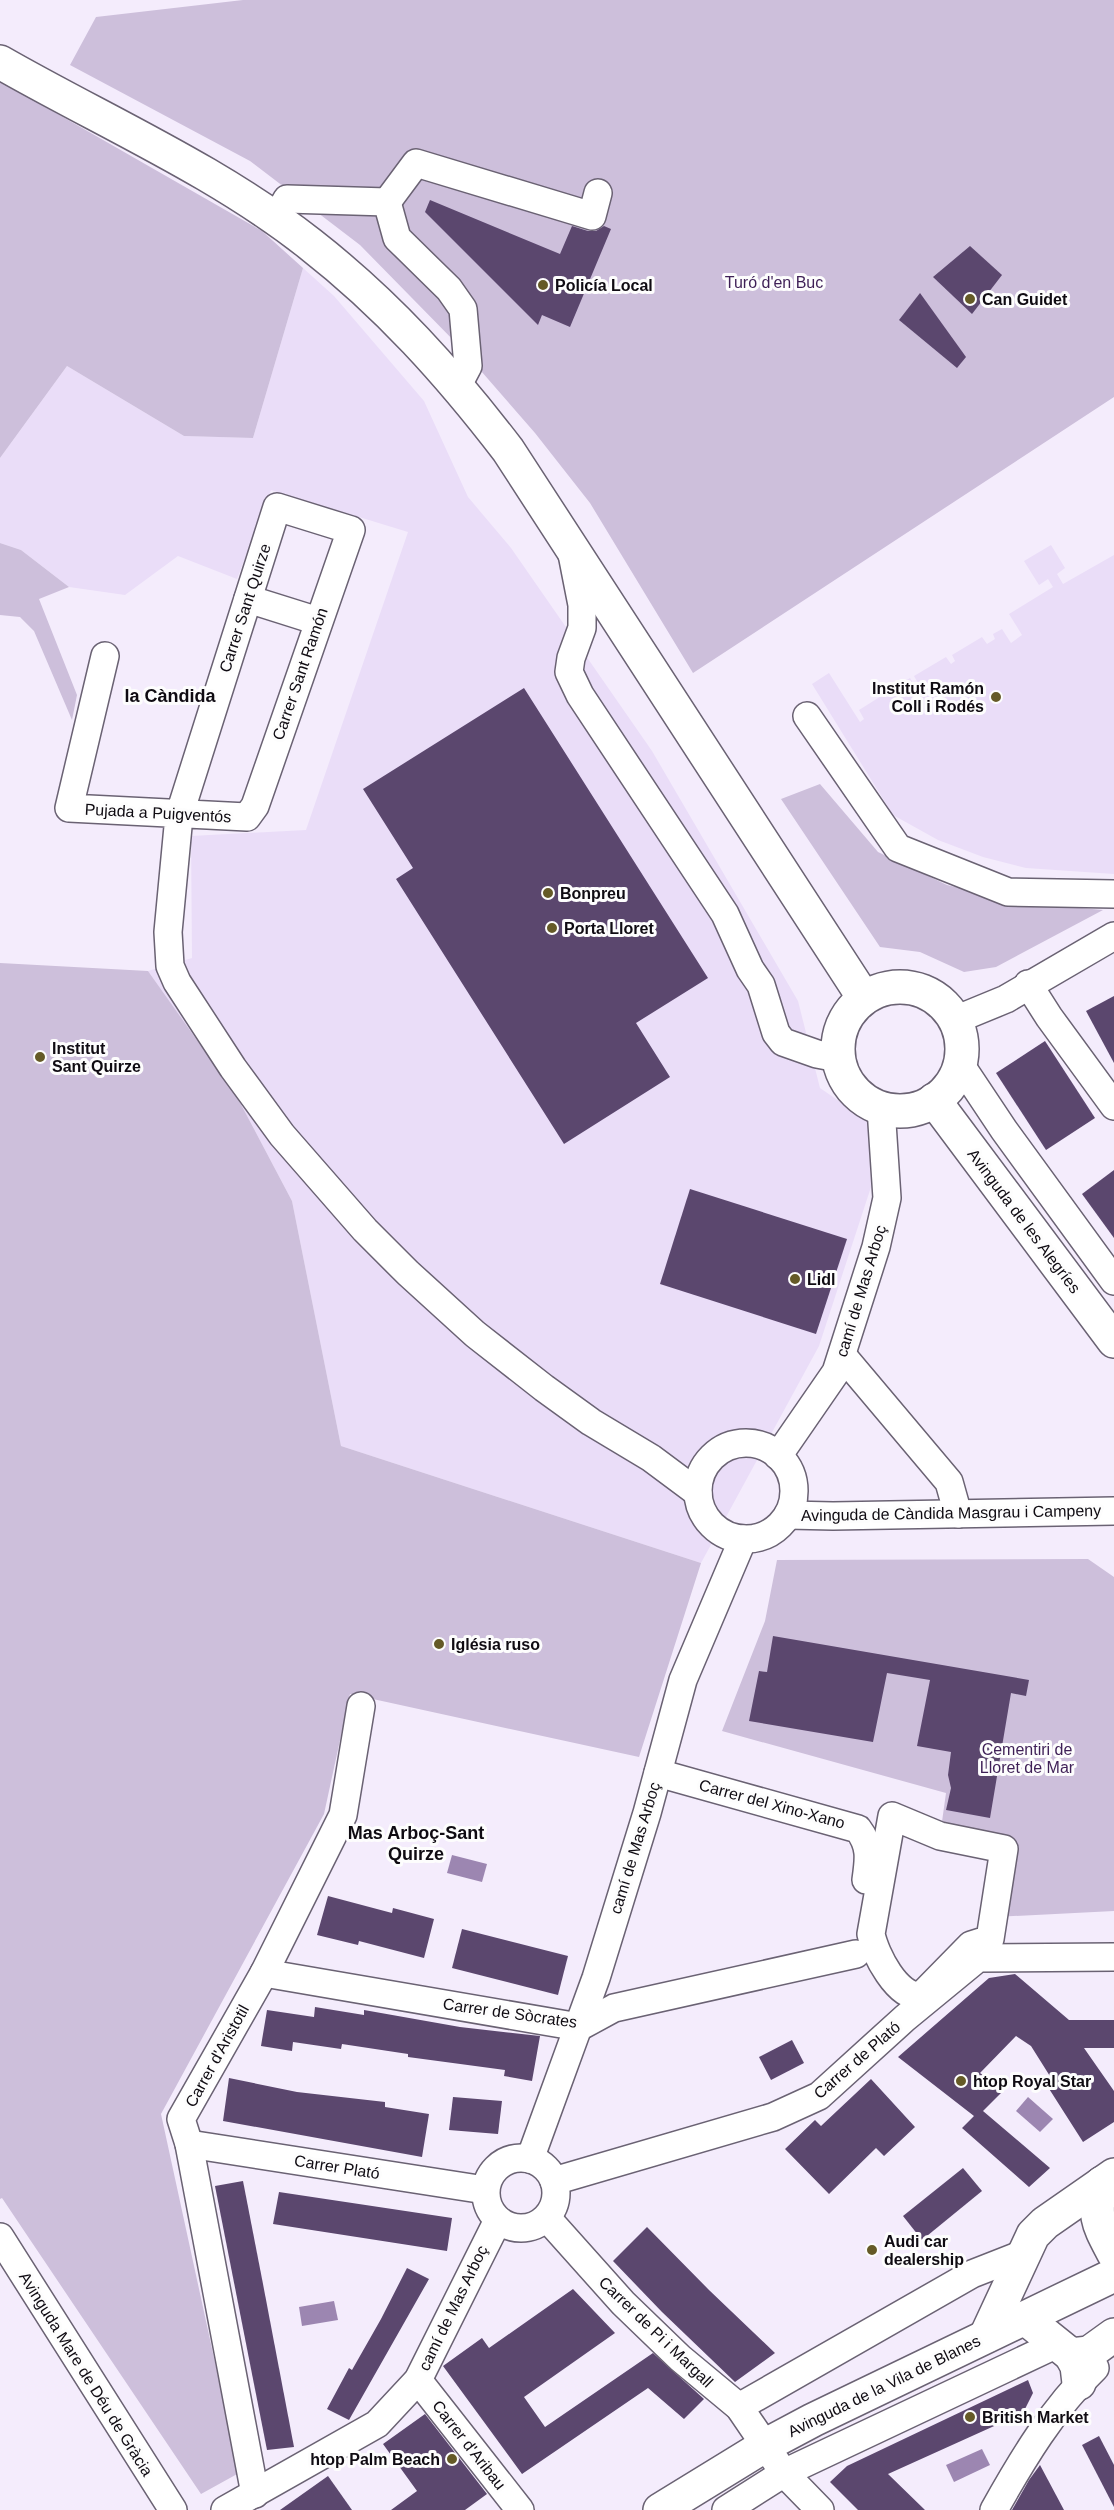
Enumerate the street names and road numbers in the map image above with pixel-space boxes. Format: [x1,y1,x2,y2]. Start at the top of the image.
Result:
street label: Carrer Sant Quirze [216,541,274,674]
street label: Carrer Sant Ramón [269,606,331,742]
street label: Pujada a Puigventós [84,801,232,825]
street label: Avinguda de les Alegríes [964,1146,1084,1296]
street label: camí de Mas Arboç [833,1223,889,1359]
street label: Avinguda de Càndida Masgrau i Campeny [801,1502,1101,1524]
street label: Carrer del Xino-Xano [697,1776,847,1832]
street label: camí de Mas Arboç [607,1780,663,1916]
street label: Carrer de Sòcrates [442,1995,578,2031]
street label: Carrer d'Aristotil [182,2002,252,2110]
street label: Carrer de Plató [810,2018,904,2102]
street label: Carrer Plató [293,2152,381,2182]
street label: camí de Mas Arboç [415,2243,491,2373]
street label: Avinguda Mare de Déu de Gràcia [16,2269,156,2479]
street label: Carrer de Pi i Margall [596,2273,716,2391]
street label: Avinguda de la Vila de Blanes [785,2332,983,2440]
street label: Carrer d'Aribau [429,2397,509,2493]

